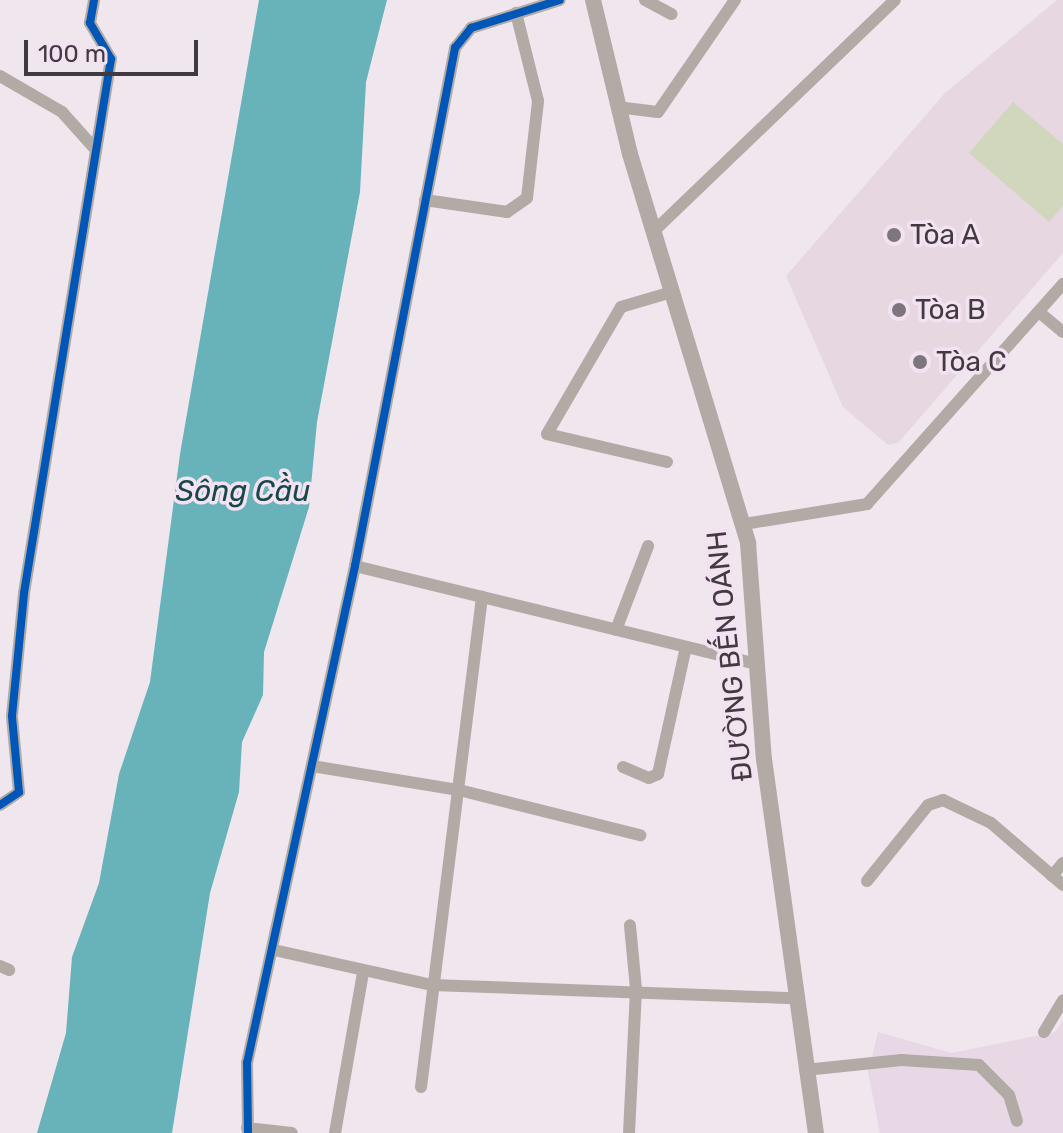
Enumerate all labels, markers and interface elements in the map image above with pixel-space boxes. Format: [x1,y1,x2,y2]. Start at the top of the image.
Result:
scale bar [28,24,202,74]
text: 100 m [38,40,106,68]
place label: Tòa A [910,218,981,252]
marker: Tòa A [885,226,903,244]
place label: Tòa B [915,293,986,327]
marker: Tòa B [890,301,908,319]
place label: Tòa C [936,345,1007,379]
marker: Tòa C [911,353,929,371]
water label: Sông Cầu [176,473,310,509]
street label: ĐƯỜNG BẾN OÁNH [700,529,760,783]

